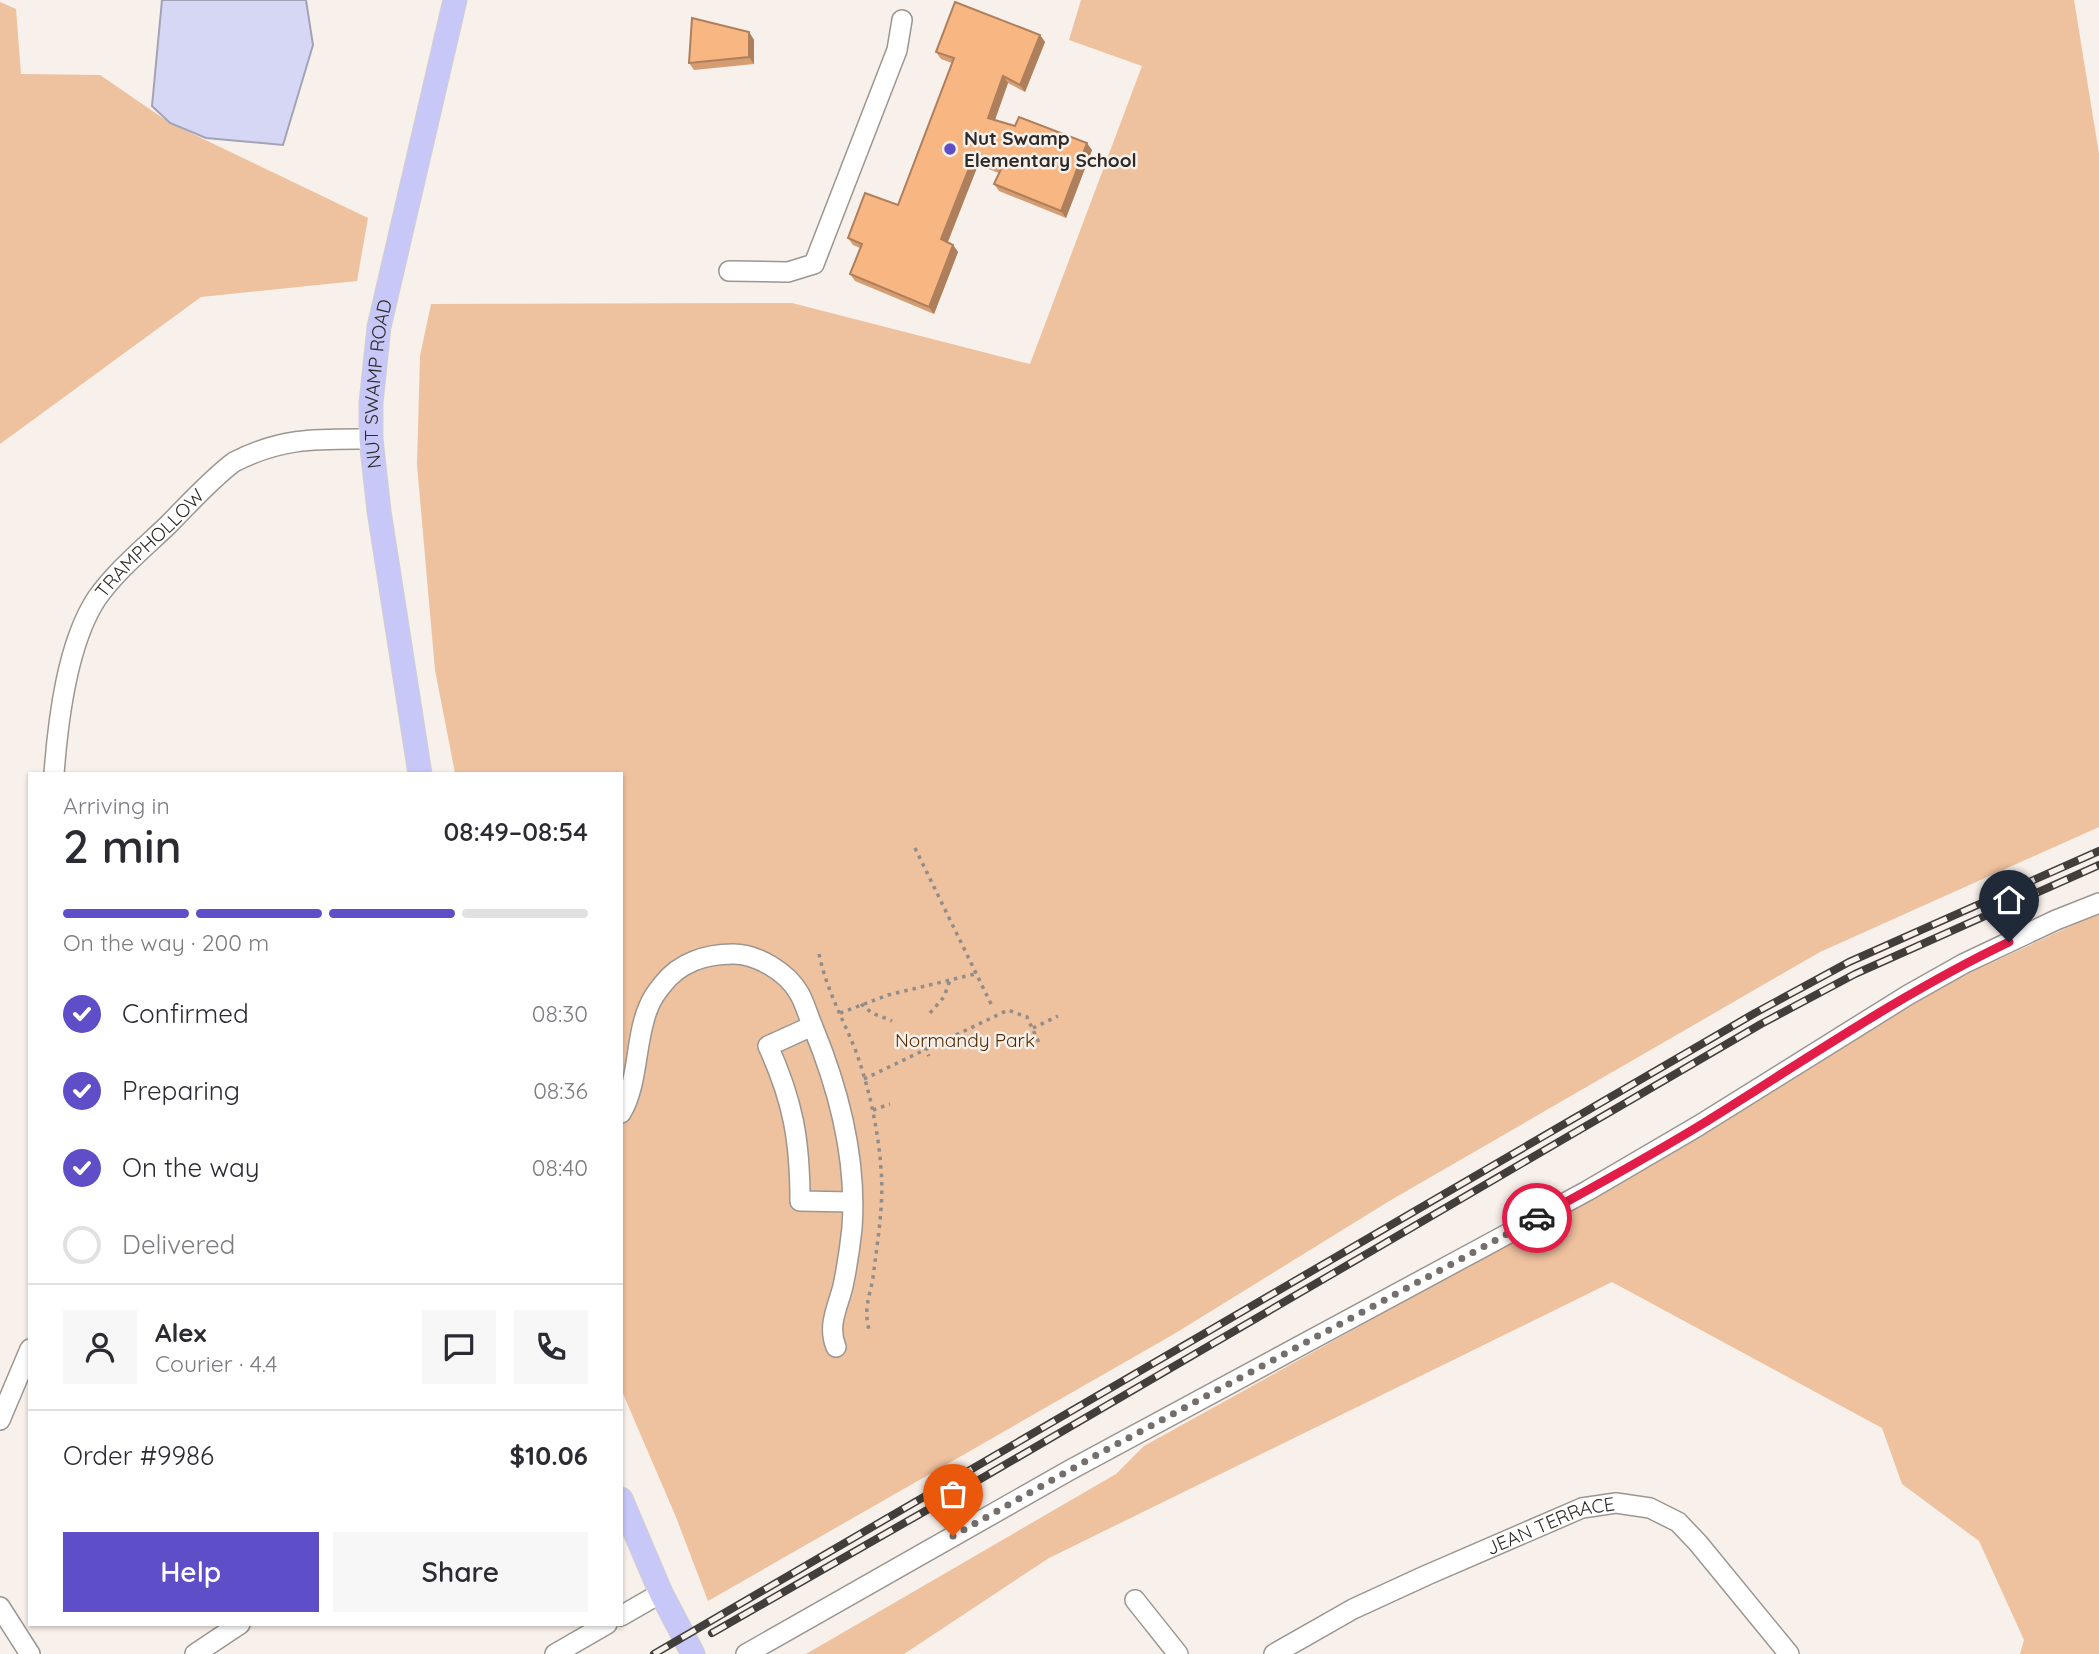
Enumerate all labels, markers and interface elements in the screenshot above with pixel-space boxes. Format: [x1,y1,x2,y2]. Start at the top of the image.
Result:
place label: Nut Swamp Elementary School [964,126,1137,172]
marker: Nut Swamp Elementary School [942,141,958,157]
street label: NUT SWAMP ROAD [359,297,397,470]
street label: TRAMPHOLLOW [90,483,209,602]
text: Arriving in [63,791,170,820]
text: 08:49–08:54 [444,815,588,848]
text: 2 min [63,817,182,875]
pin [1979,870,2039,942]
icon: home [1990,881,2028,919]
text: On the way · 200 m [63,928,269,957]
icon: check [63,995,101,1033]
text: Confirmed [122,997,249,1030]
text: 08:30 [532,999,588,1028]
park label: Normandy Park [895,1028,1035,1052]
icon: check [63,1072,101,1110]
text: Preparing [122,1074,240,1107]
text: 08:36 [533,1076,588,1105]
icon: check [63,1149,101,1187]
text: On the way [122,1151,260,1184]
text: 08:40 [532,1153,588,1182]
courier [1502,1183,1572,1253]
icon: car [1518,1199,1556,1237]
text: Delivered [122,1228,235,1261]
button: person [63,1310,137,1384]
button: chat [422,1310,496,1384]
button: phone [514,1310,588,1384]
text: Alex [155,1316,206,1349]
text: Courier · 4.4 [155,1349,277,1378]
text: Order #9986 [63,1439,214,1472]
text: $10.06 [510,1439,588,1472]
pin [923,1464,983,1536]
icon: bag [934,1475,972,1513]
street label: JEAN TERRACE [1482,1491,1616,1560]
button: Help [63,1532,319,1612]
button: Share [333,1532,588,1612]

